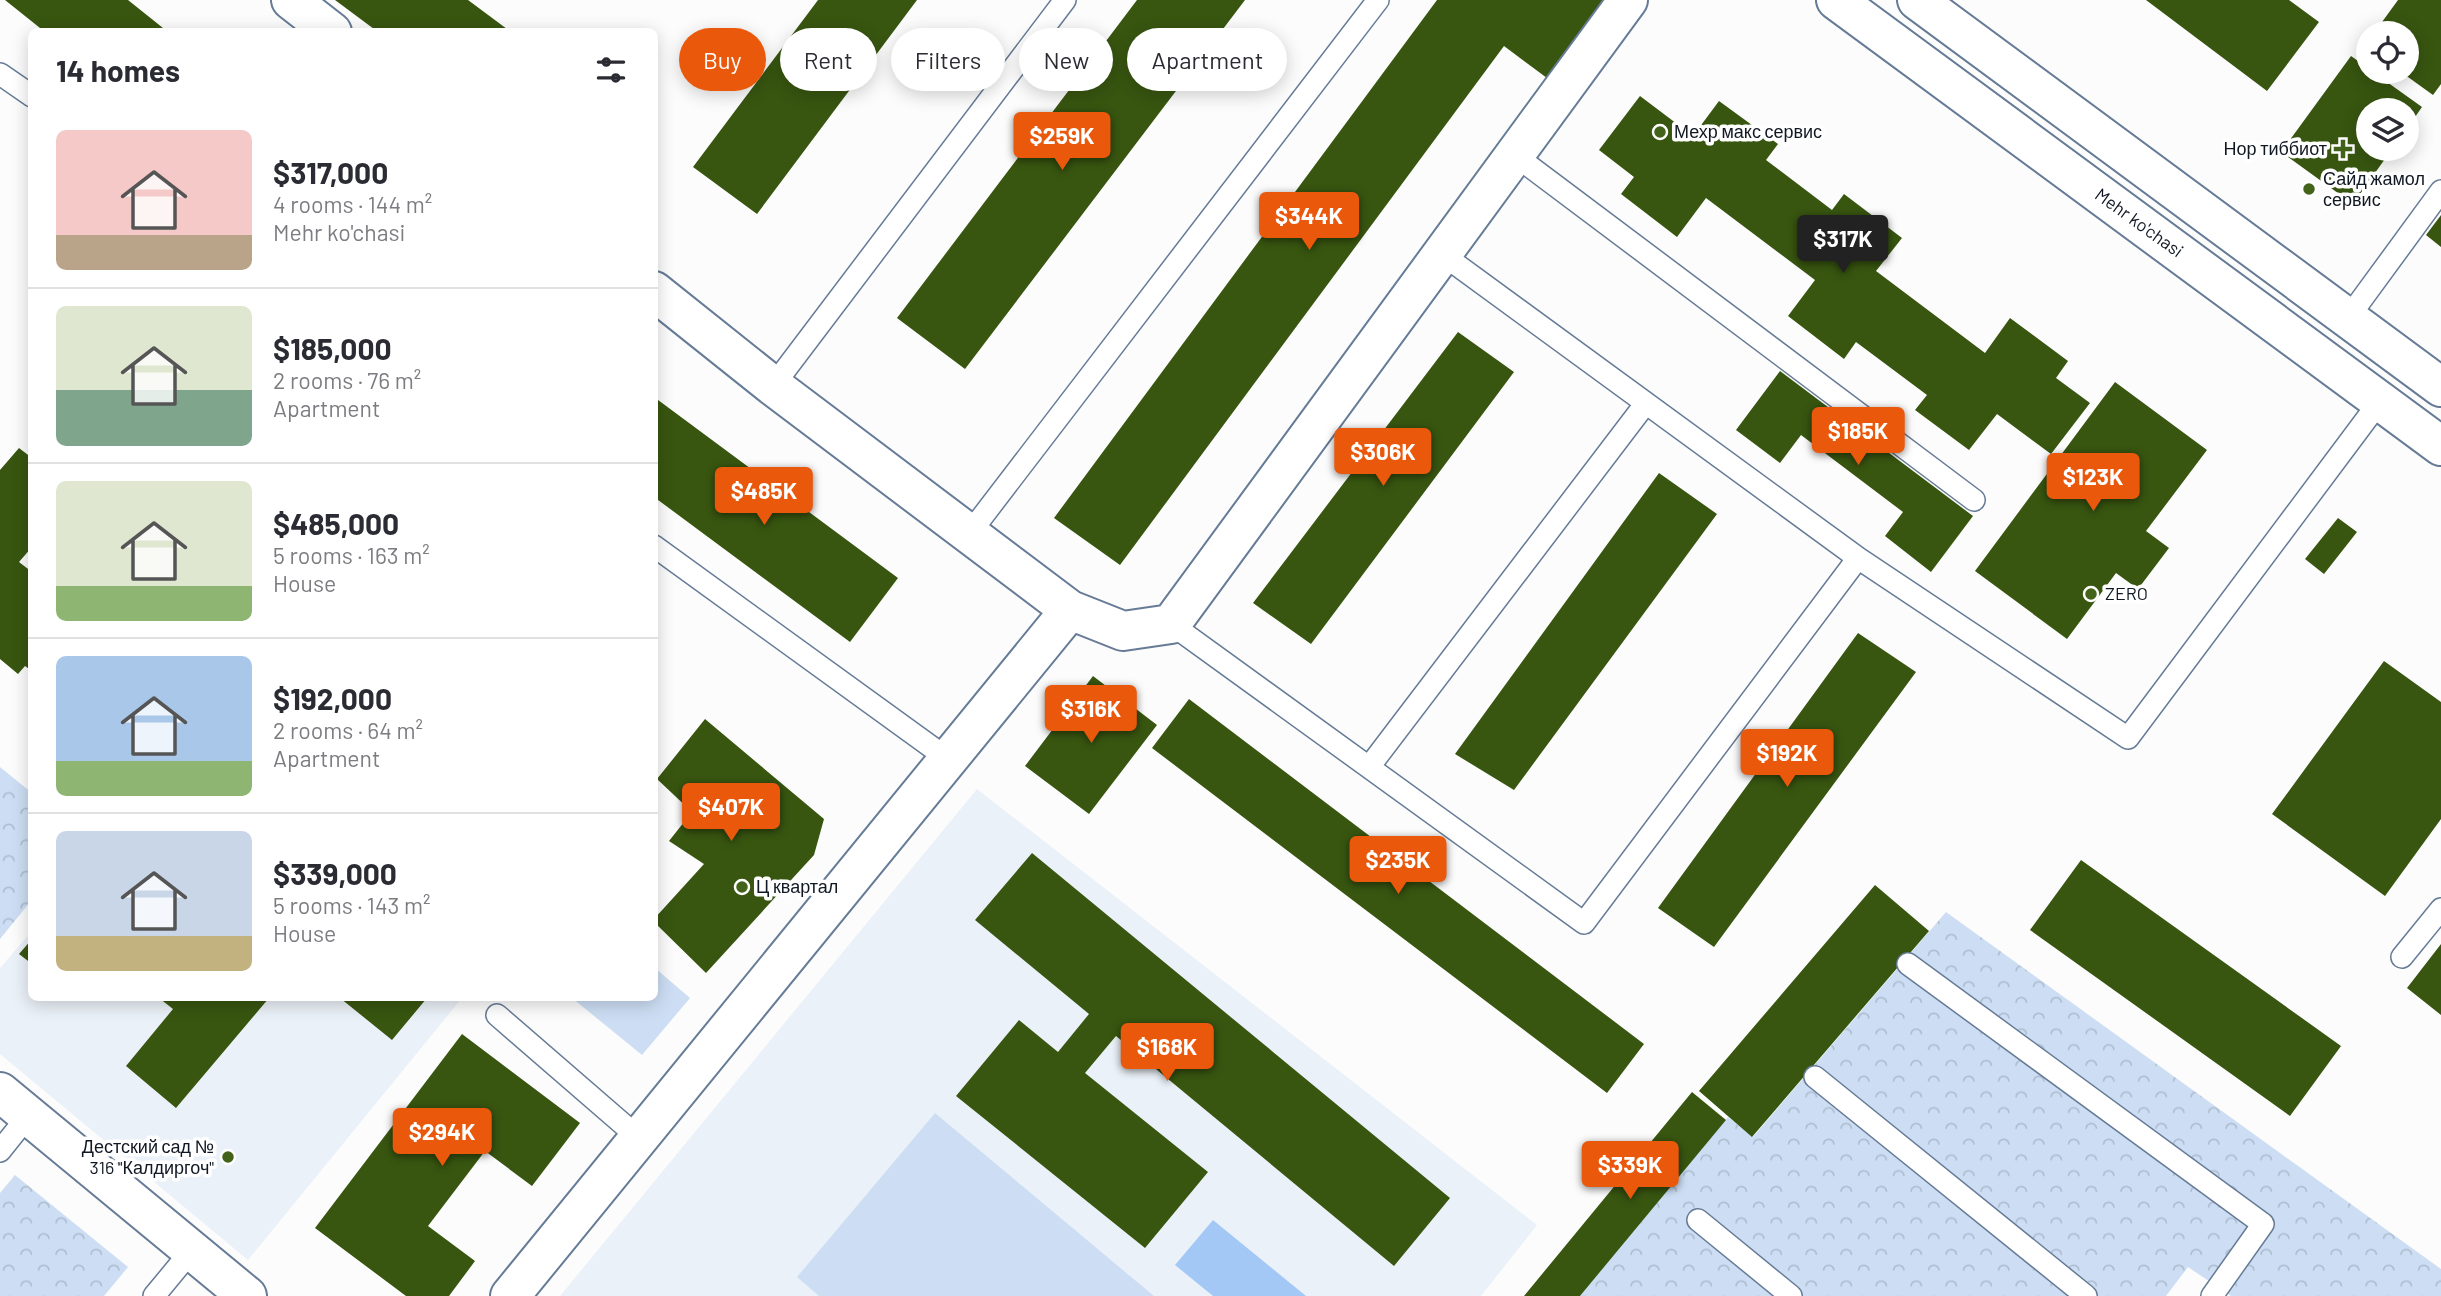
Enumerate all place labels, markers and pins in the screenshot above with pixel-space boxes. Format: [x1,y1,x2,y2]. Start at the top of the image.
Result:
pin: $259K [1013,113,1111,172]
place label: Мехр макс сервис [1674,120,1822,142]
marker: Мехр макс сервис [1652,124,1668,140]
place label: Нор тиббиот [2224,137,2327,159]
marker: Нор тиббиот [2333,139,2353,159]
place label: Сайд жамол сервис [2323,167,2425,210]
marker: Сайд жамол сервис [2301,181,2317,197]
pin: $344K [1260,192,1358,252]
pin: $317K [1794,216,1892,275]
pin: $185K [1809,407,1907,467]
pin: $306K [1334,428,1432,488]
pin: $123K [2044,454,2142,513]
pin: $485K [715,468,813,527]
place label: ZERO [2105,582,2148,604]
marker: ZERO [2083,586,2099,602]
pin: $316K [1042,686,1140,745]
pin: $192K [1738,730,1836,789]
pin: $407K [682,784,780,843]
pin: $235K [1349,836,1447,896]
place label: Ц квартал [756,875,838,897]
marker: Ц квартал [734,879,750,895]
pin: $168K [1118,1024,1216,1083]
pin: $294K [393,1108,491,1168]
place label: Дестский сад № 316 "Калдиргоч" [82,1135,214,1178]
pin: $339K [1581,1142,1679,1201]
marker: Дестский сад № 316 "Калдиргоч" [220,1149,236,1165]

